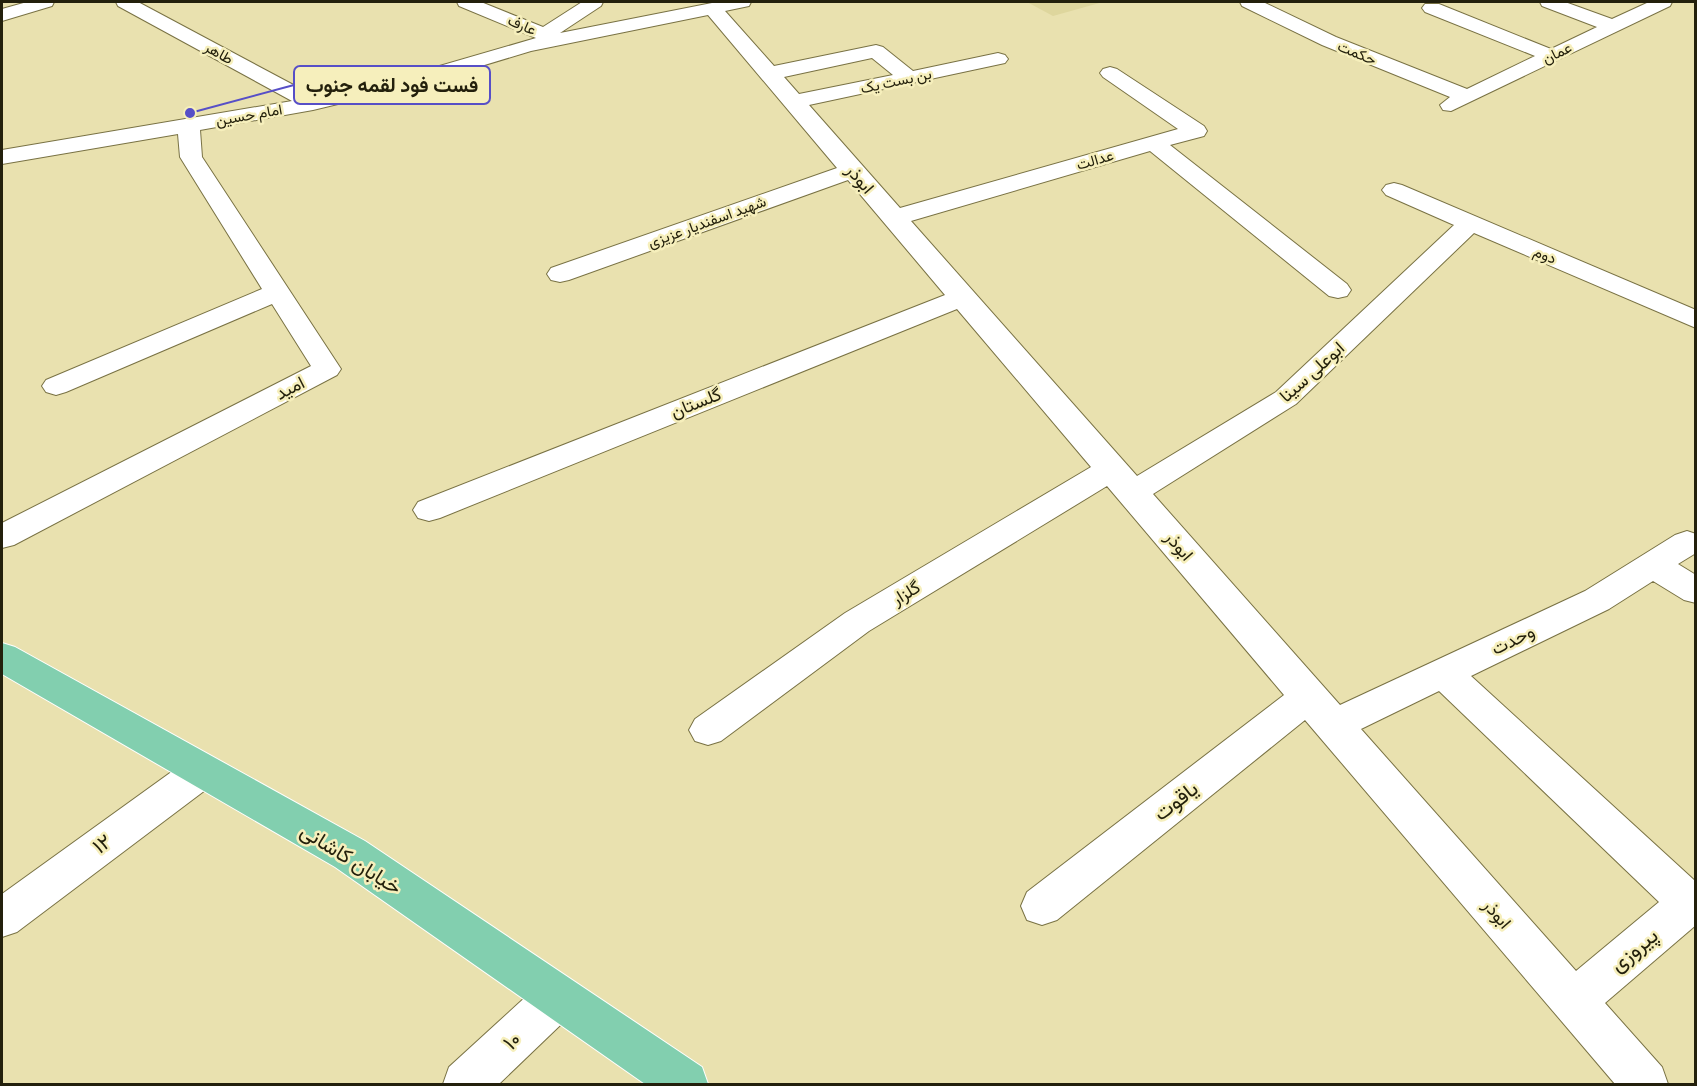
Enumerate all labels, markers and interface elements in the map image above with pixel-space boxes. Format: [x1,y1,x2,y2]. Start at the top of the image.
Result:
street label: عارف [505,10,539,39]
street label: حکمت [1335,36,1379,69]
street label: طاهر [201,37,237,68]
street label: عمان [1539,37,1575,68]
street label: بن بست یک [859,64,933,98]
callout: فست فود لقمه جنوب [294,66,490,104]
text: فست فود لقمه جنوب [306,71,478,98]
street label: امام حسین [214,99,284,131]
street label: عدالت [1074,145,1116,174]
street label: ابوذر [840,158,880,198]
street label: شهید اسفندیار عزیزی [645,191,769,253]
street label: دوم [1531,241,1559,269]
street label: ابوعلی سینا [1274,336,1349,407]
street label: امید [271,371,308,405]
street label: گلستان [667,382,725,423]
street label: ابوذر [1159,525,1199,565]
street label: گلزار [886,575,924,611]
street label: وحدت [1487,619,1538,660]
street label: یاقوت [1147,774,1203,826]
street label: خیابان کاشانی [296,816,407,900]
street label: ۱۲ [86,827,117,860]
street label: ابوذر [1477,893,1517,933]
street label: پیروزی [1603,921,1664,978]
street label: ۱۰ [496,1025,526,1056]

